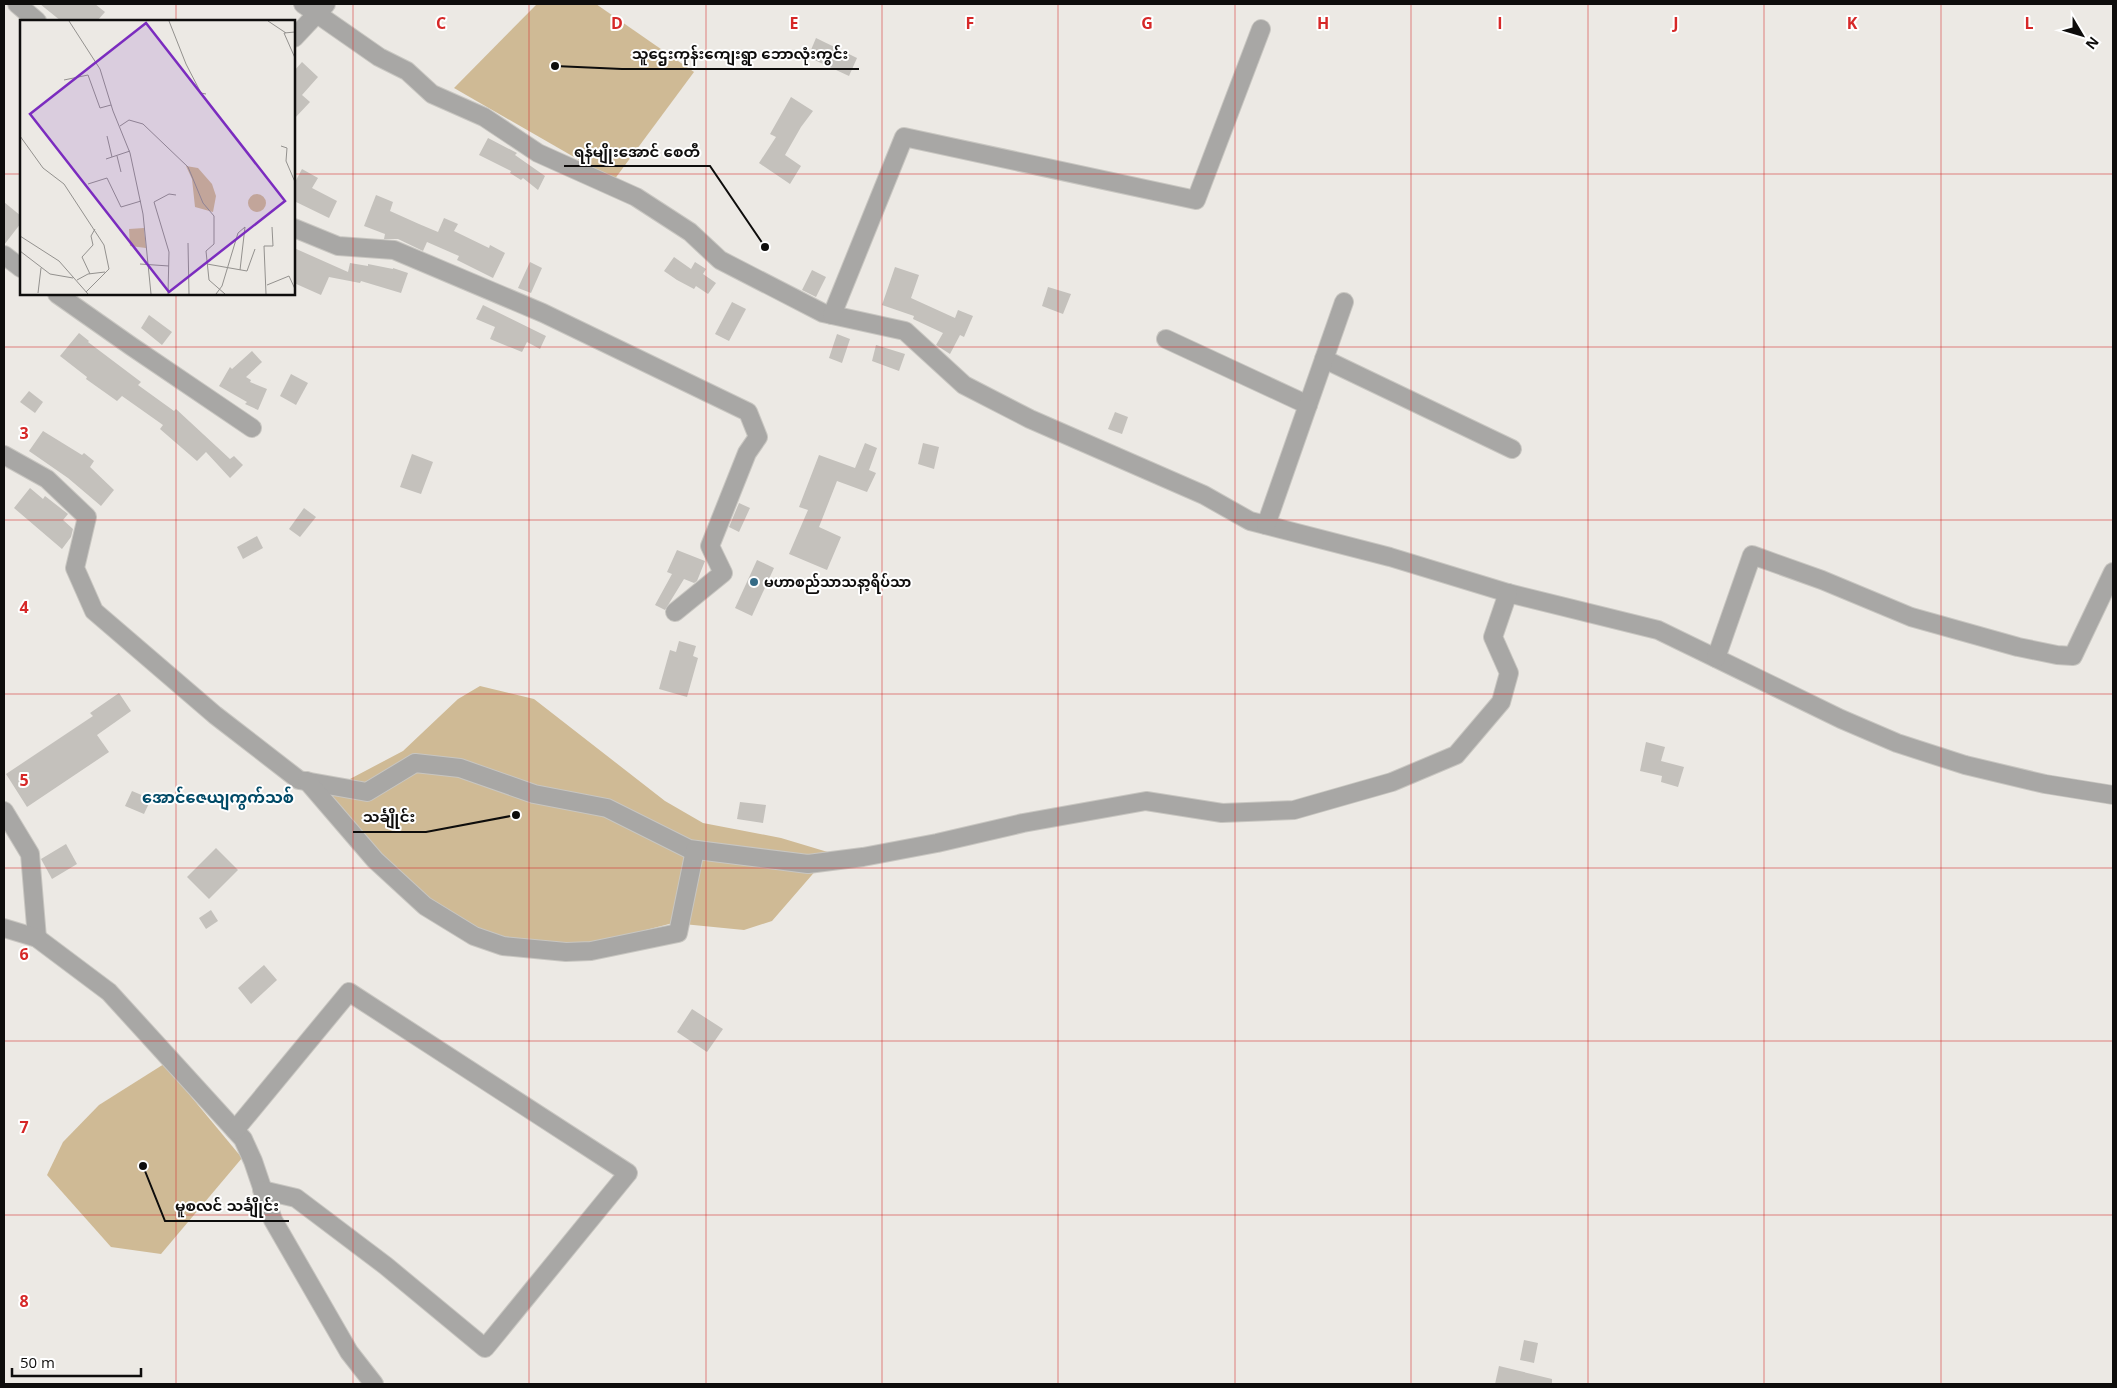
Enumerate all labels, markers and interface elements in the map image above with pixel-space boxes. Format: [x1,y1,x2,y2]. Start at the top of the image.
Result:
north arrow [2057,10,2107,60]
text: C [436,12,446,34]
text: D [611,12,623,34]
text: E [790,12,799,34]
text: F [966,12,974,34]
text: G [1141,12,1153,34]
text: H [1317,12,1329,34]
text: I [1497,12,1503,34]
text: J [1671,12,1679,34]
text: K [1847,12,1858,34]
text: L [2024,12,2034,34]
inset map [20,20,295,295]
text: N [2082,33,2104,54]
callout: သူဌေးကုန်းကျေးရွာ ဘောလုံးကွင်း [622,39,859,69]
text: သူဌေးကုန်းကျေးရွာ ဘောလုံးကွင်း [632,43,848,66]
callout: ရန်မျိုးအောင် စေတီ [564,136,710,166]
text: ရန်မျိုးအောင် စေတီ [574,141,700,164]
text: 3 [19,422,29,444]
place label: မဟာစည်သာသနာ့ရိပ်သာ [764,572,912,594]
marker: မဟာစည်သာသနာ့ရိပ်သာ [748,576,760,588]
text: 4 [19,596,29,618]
text: 5 [19,769,29,791]
district label: အောင်ဇေယျကွက်သစ် [142,786,294,811]
callout: သင်္ချိုင်း [353,802,426,832]
text: သင်္ချိုင်း [363,806,415,829]
text: 6 [19,943,29,965]
text: 7 [19,1116,29,1138]
callout: မူစလင် သင်္ချိုင်း [165,1191,289,1221]
text: မူစလင် သင်္ချိုင်း [175,1195,279,1218]
text: 8 [19,1290,29,1312]
scale bar [12,1346,141,1378]
text: 50 m [20,1352,55,1372]

